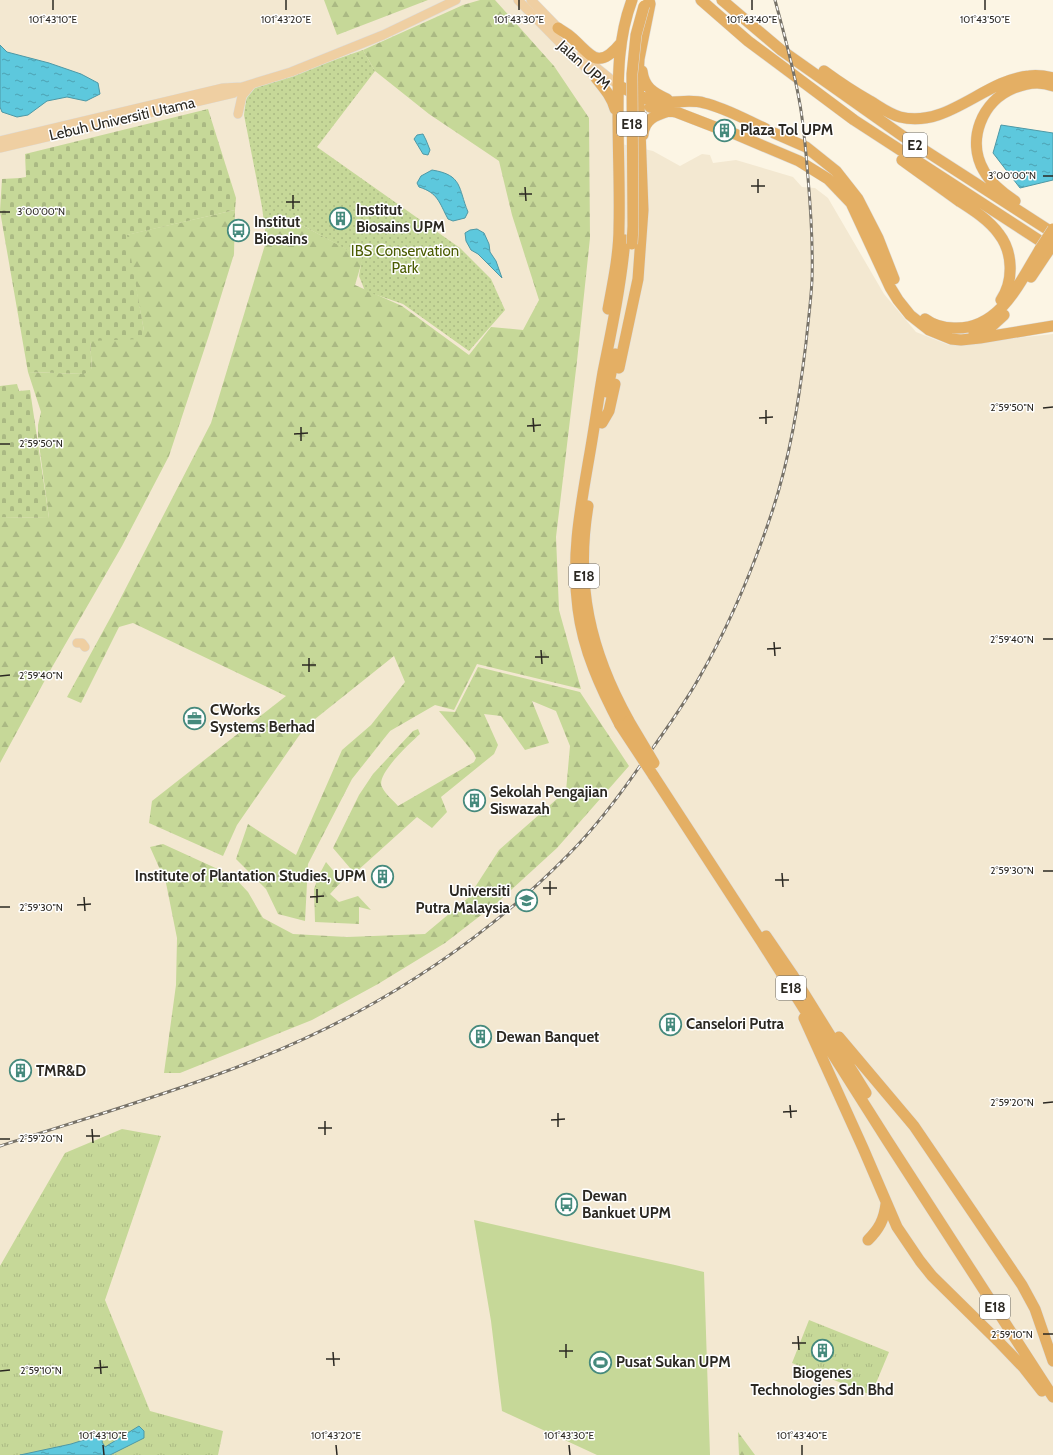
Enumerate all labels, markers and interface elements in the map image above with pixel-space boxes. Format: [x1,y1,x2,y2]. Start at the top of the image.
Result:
text: 101°43'10"E [29,13,77,26]
text: 101°43'20"E [261,13,311,26]
text: 101°43'30"E [494,13,545,26]
text: 101°43'40"E [727,13,778,26]
text: 101°43'50"E [960,13,1011,26]
street label: Jalan UPM [553,36,614,93]
street label: Lebuh Universiti Utama [47,93,197,145]
road number: E18 [617,112,647,136]
building icon: Plaza Tol UPM [711,117,737,143]
place label: Plaza Tol UPM [740,121,833,139]
road number: E2 [903,133,927,157]
text: 3°00'00"N [988,169,1036,182]
place label: Institut Biosains UPM [356,201,445,236]
text: 3°00'00"N [17,205,65,218]
building icon: Institut Biosains UPM [327,206,353,232]
place label: Institut Biosains [254,213,308,248]
bus stop icon: Institut Biosains [226,218,252,244]
park label: IBS Conservation Park [351,242,459,277]
text: 2°59'50"N [990,401,1034,414]
text: 2°59'50"N [19,437,63,450]
road number: E18 [569,564,599,588]
text: 2°59'40"N [990,633,1034,646]
text: 2°59'40"N [19,669,63,682]
place label: CWorks Systems Berhad [210,701,315,736]
office icon: CWorks Systems Berhad [182,706,208,732]
place label: Sekolah Pengajian Siswazah [490,783,608,818]
building icon: Sekolah Pengajian Siswazah [461,788,487,814]
building icon: Institute of Plantation Studies, UPM [369,863,395,889]
text: 2°59'30"N [990,864,1034,877]
place label: Institute of Plantation Studies, UPM [135,867,366,885]
place label: Universiti Putra Malaysia [416,882,511,917]
school or university icon: Universiti Putra Malaysia [513,887,539,913]
text: 2°59'30"N [19,901,63,914]
road number: E18 [776,976,806,1000]
building icon: Canselori Putra [658,1011,684,1037]
place label: Canselori Putra [686,1015,784,1033]
building icon: Dewan Banquet [468,1024,494,1050]
place label: Dewan Banquet [496,1028,599,1046]
building icon: TMR&D [7,1058,33,1084]
place label: TMR&D [36,1062,86,1080]
text: 2°59'20"N [990,1096,1034,1109]
text: 2°59'20"N [19,1132,63,1145]
place label: Dewan Bankuet UPM [582,1187,671,1222]
bus stop icon: Dewan Bankuet UPM [554,1192,580,1218]
road number: E18 [980,1295,1010,1319]
text: 2°59'10"N [991,1328,1033,1341]
building icon: Biogenes Technologies Sdn Bhd [809,1337,835,1363]
sports icon: Pusat Sukan UPM [588,1349,614,1375]
place label: Pusat Sukan UPM [616,1353,731,1371]
text: 2°59'10"N [20,1364,62,1377]
place label: Biogenes Technologies Sdn Bhd [750,1364,894,1399]
text: 101°43'10"E [79,1429,127,1442]
text: 101°43'20"E [311,1429,361,1442]
text: 101°43'30"E [544,1429,595,1442]
text: 101°43'40"E [777,1429,828,1442]

